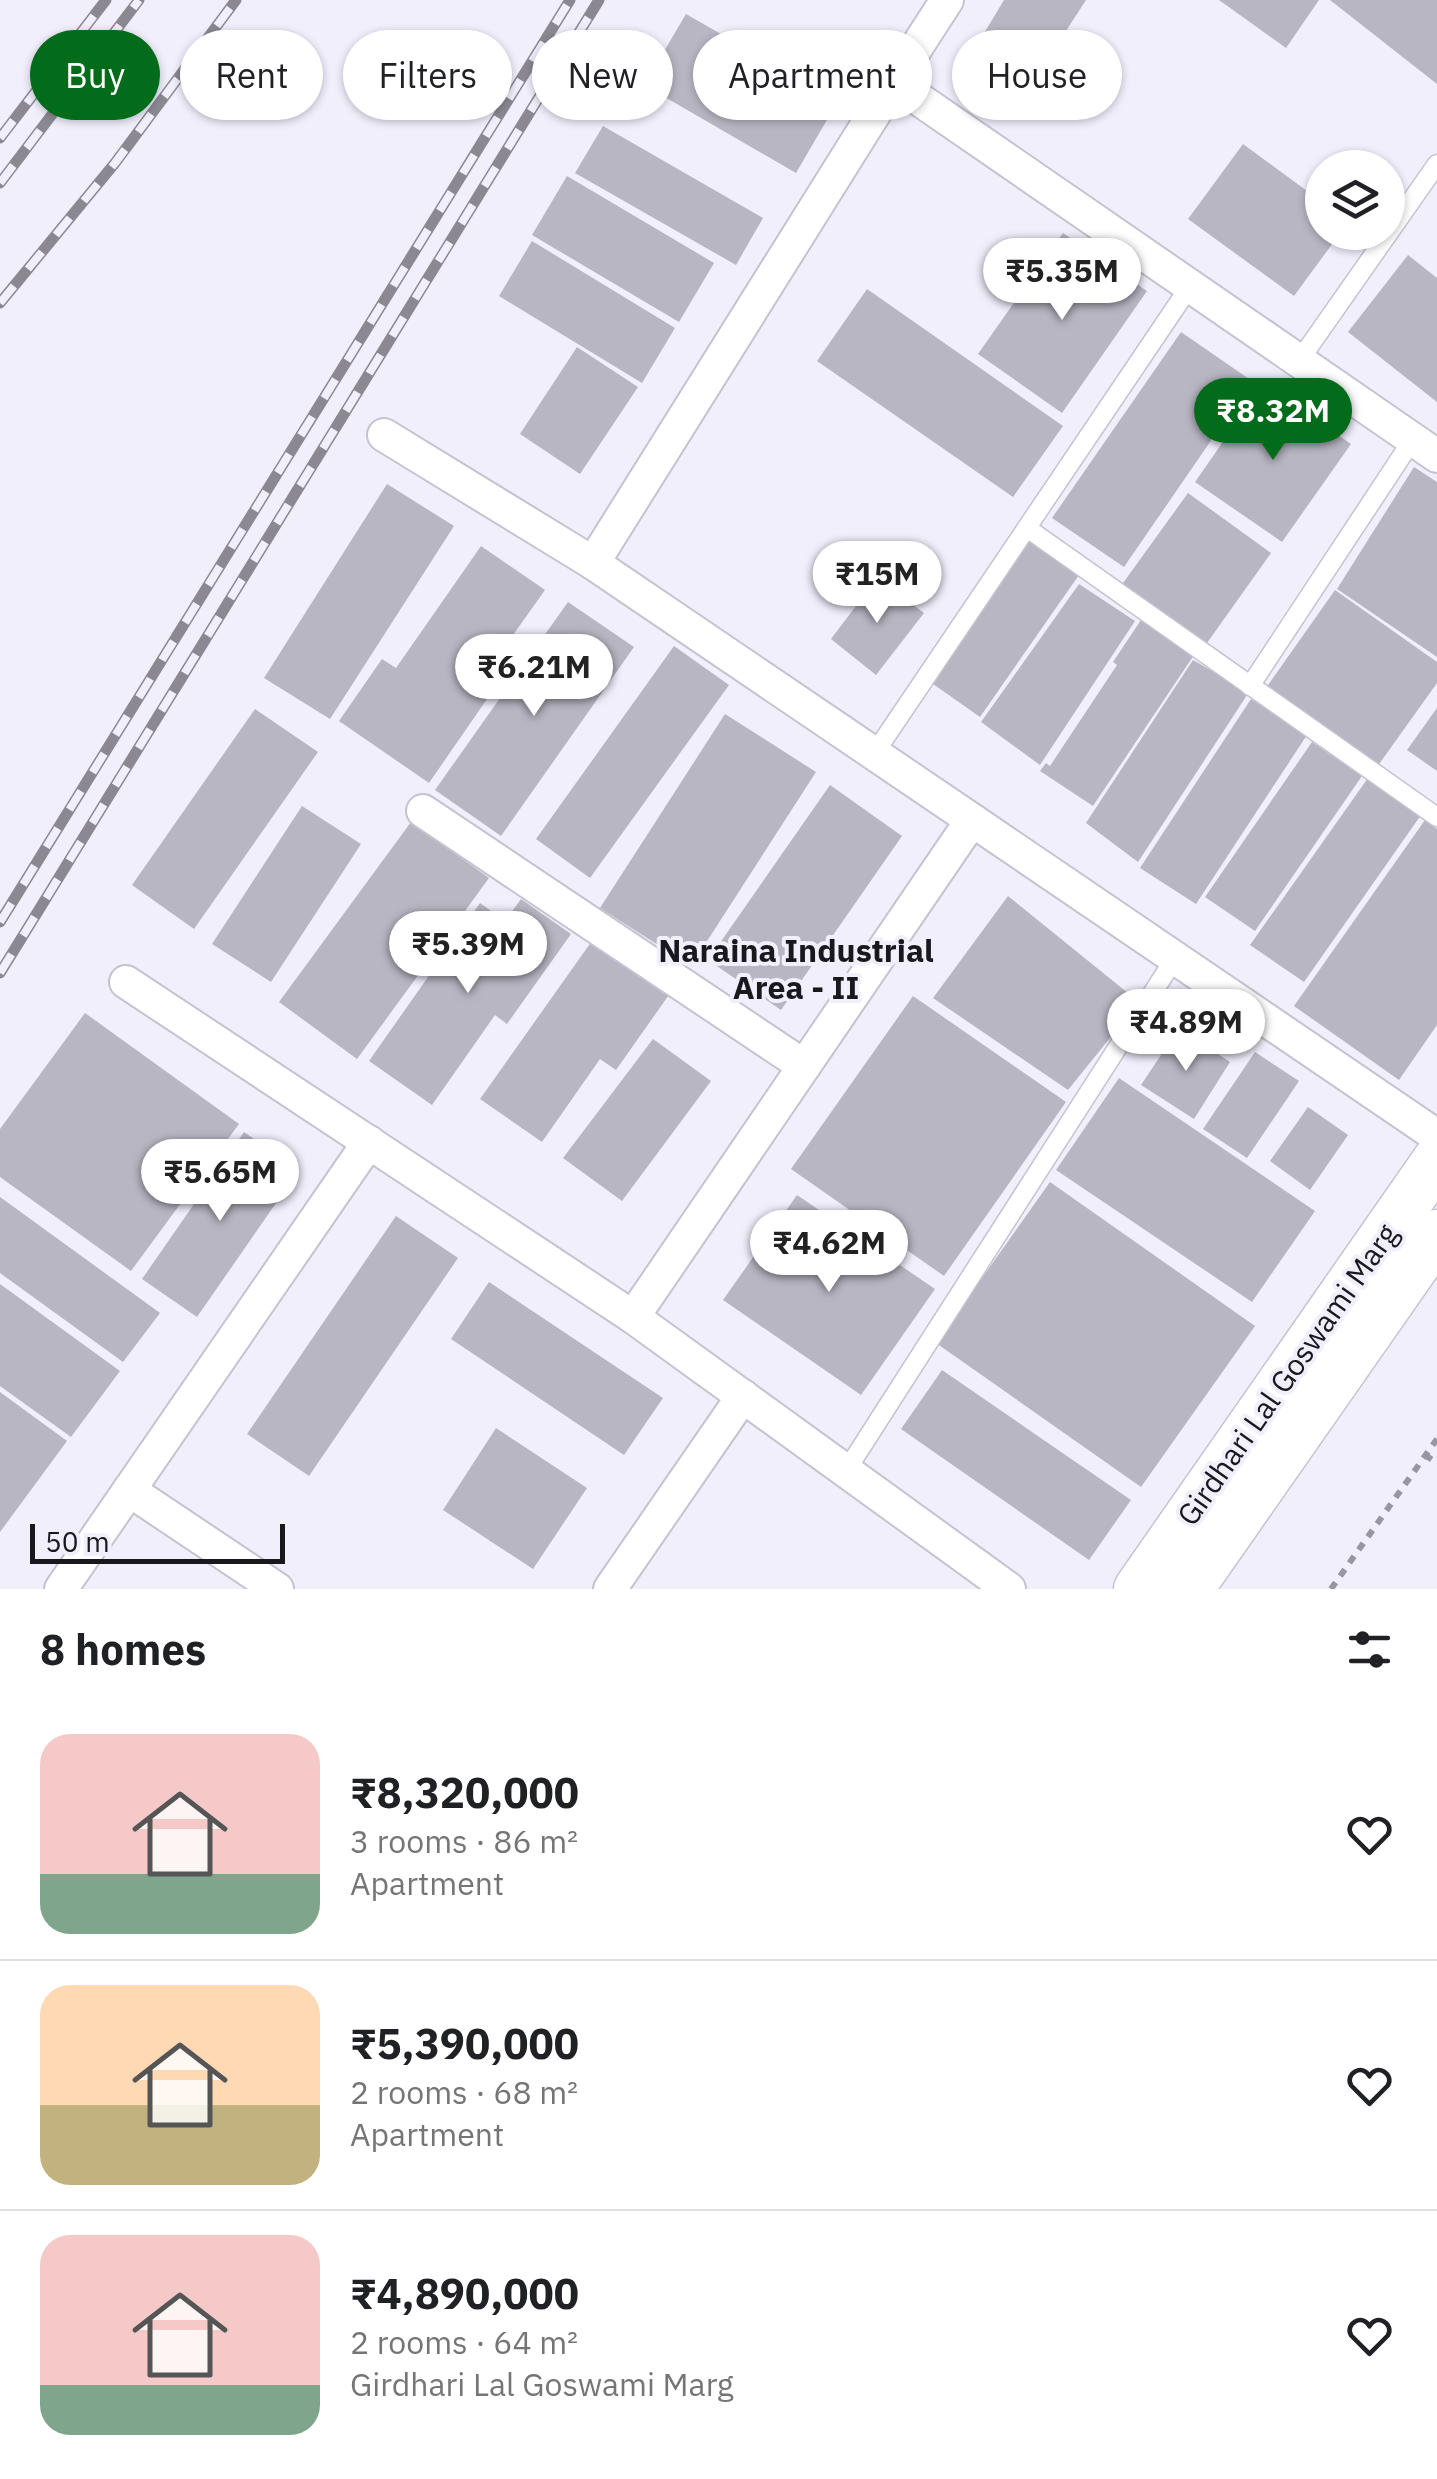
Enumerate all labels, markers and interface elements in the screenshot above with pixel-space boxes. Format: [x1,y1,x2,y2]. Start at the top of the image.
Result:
chip: Buy [30,30,160,120]
chip: Rent [180,30,323,120]
chip: Filters [343,30,512,120]
chip: New [532,30,673,120]
chip: Apartment [693,30,932,120]
chip: House [952,30,1122,120]
map controls [1305,150,1405,250]
button: layers [1305,150,1405,250]
pin: ₹5.35M [981,238,1143,323]
text: ₹5.35M [1005,249,1119,291]
pin: ₹8.32M [1192,378,1354,463]
text: ₹8.32M [1216,389,1330,431]
pin: ₹15M [818,541,936,626]
text: ₹15M [835,552,919,594]
pin: ₹6.21M [453,634,615,719]
text: ₹6.21M [477,645,591,687]
pin: ₹5.39M [387,911,549,996]
text: ₹5.39M [411,922,525,964]
district label: Naraina Industrial Area - II [658,929,934,1008]
pin: ₹4.89M [1105,989,1267,1074]
text: ₹4.89M [1129,1000,1243,1042]
pin: ₹5.65M [139,1139,301,1224]
text: ₹5.65M [163,1150,277,1192]
pin: ₹4.62M [748,1210,910,1295]
street label: Girdhari Lal Goswami Marg [1168,1216,1406,1533]
text: ₹4.62M [772,1221,886,1263]
scale bar [30,1519,285,1564]
text: 50 m [45,1523,110,1560]
text: 8 homes [40,1622,206,1677]
icon: filters [1342,1622,1397,1677]
text: ₹8,320,000 [350,1765,579,1820]
icon: home [120,1774,240,1894]
icon: heart [1342,1807,1397,1862]
text: 3 rooms · 86 m² [350,1820,578,1862]
text: Apartment [350,1862,504,1904]
text: ₹5,390,000 [350,2016,579,2071]
icon: home [120,2025,240,2145]
icon: heart [1342,2058,1397,2113]
text: 2 rooms · 68 m² [350,2071,578,2113]
text: Apartment [350,2113,504,2155]
text: ₹4,890,000 [350,2266,579,2321]
icon: home [120,2275,240,2395]
icon: heart [1342,2308,1397,2363]
text: 2 rooms · 64 m² [350,2321,578,2363]
text: Girdhari Lal Goswami Marg [350,2363,734,2405]

